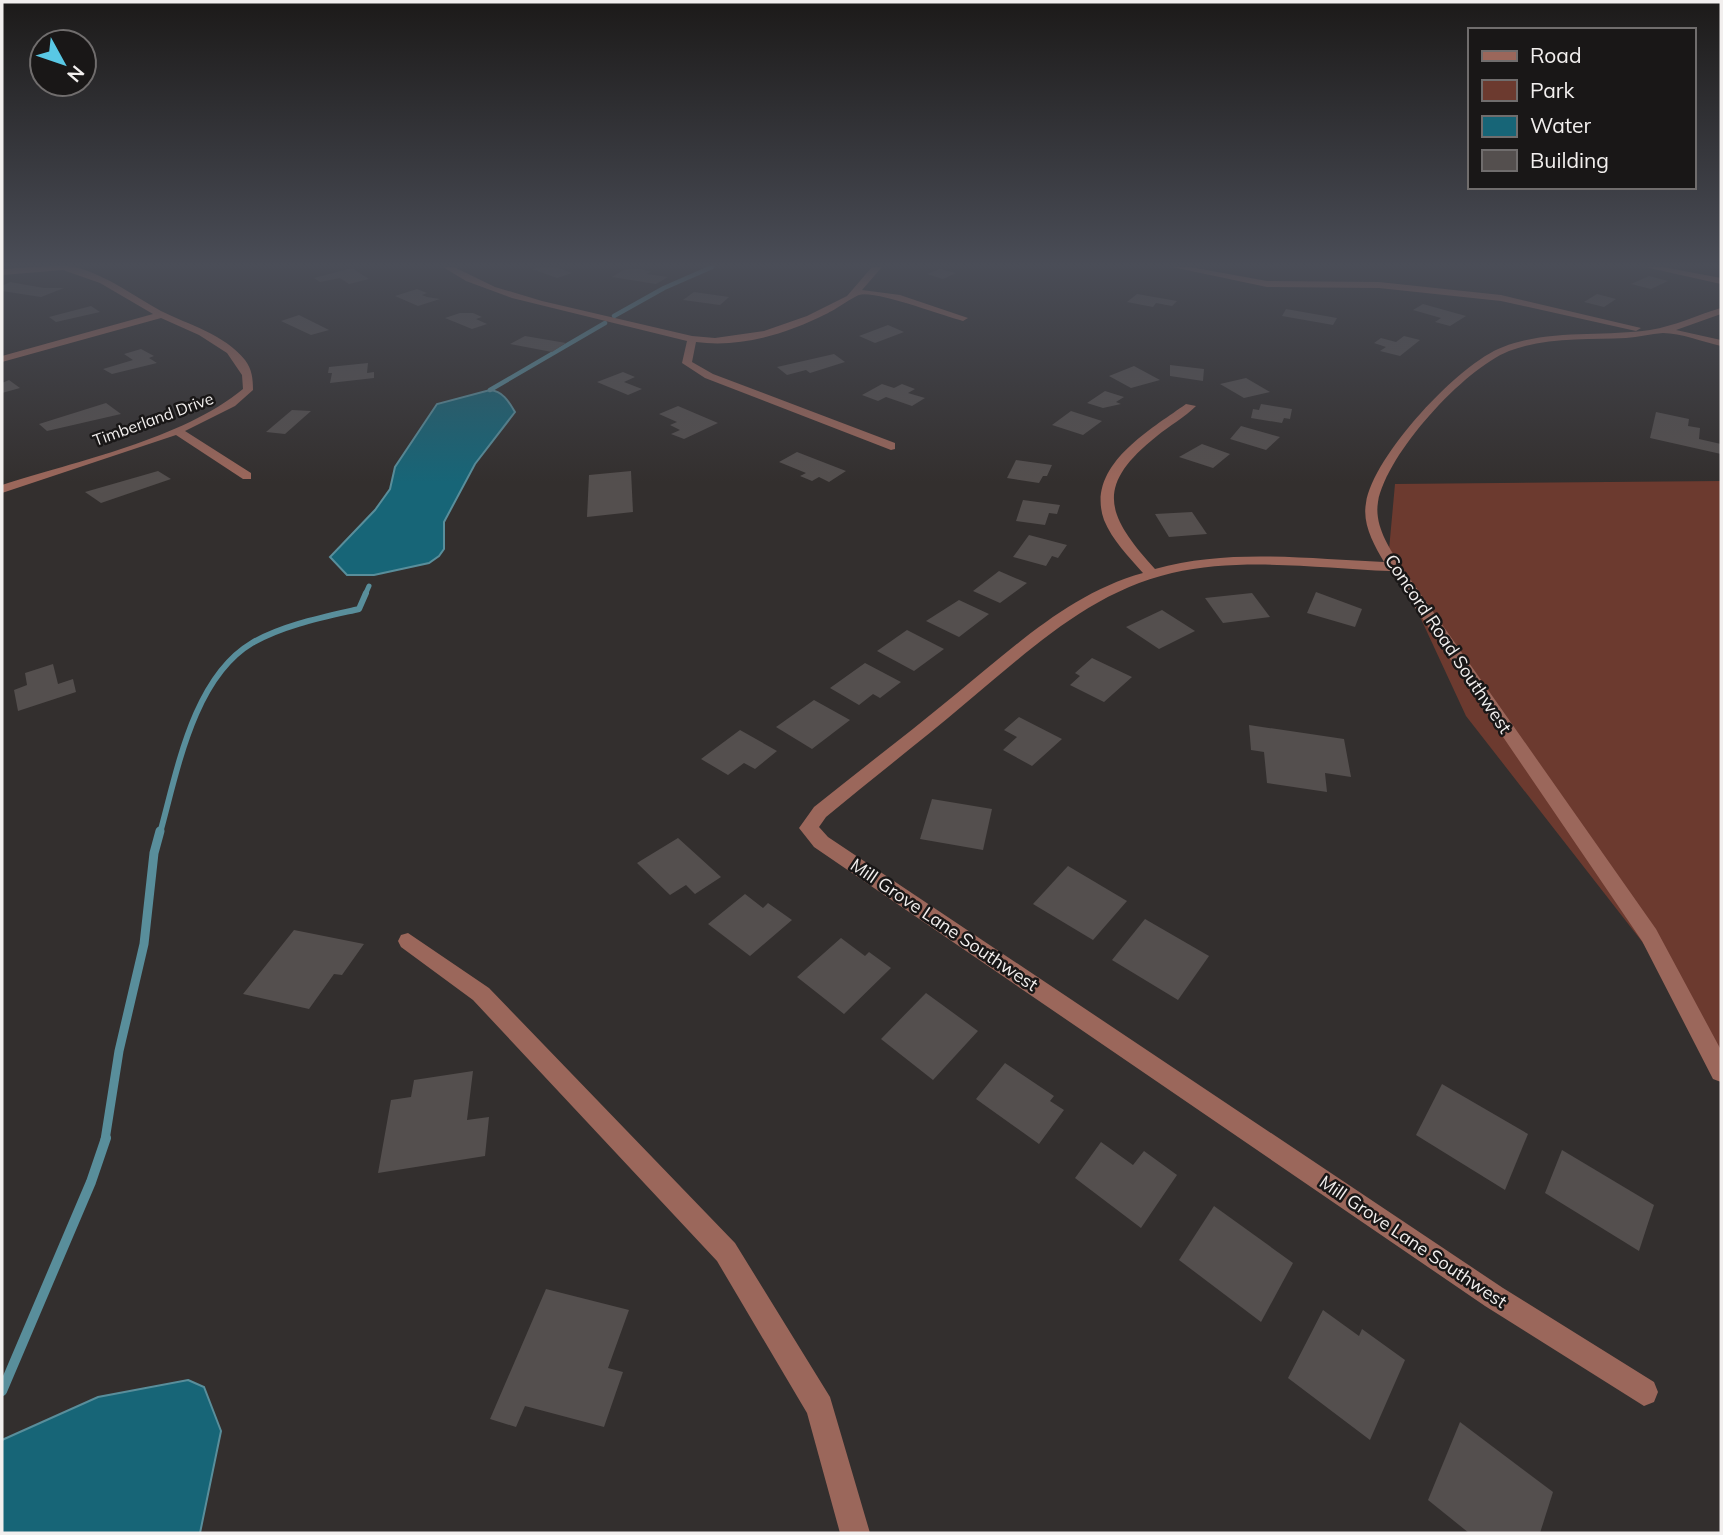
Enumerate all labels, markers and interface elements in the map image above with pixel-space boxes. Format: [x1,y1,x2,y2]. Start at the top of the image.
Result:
north arrow [28,28,98,98]
legend [1468,28,1695,189]
text: Road [1530,42,1581,68]
text: N [62,61,90,87]
text: Park [1530,77,1574,103]
text: Water [1530,112,1591,138]
text: Building [1530,147,1609,173]
street label: Timberland Drive [90,388,216,450]
street label: Concord Road Southwest [1380,550,1517,738]
street label: Mill Grove Lane Southwest [846,853,1042,996]
street label: Mill Grove Lane Southwest [1315,1170,1511,1313]

